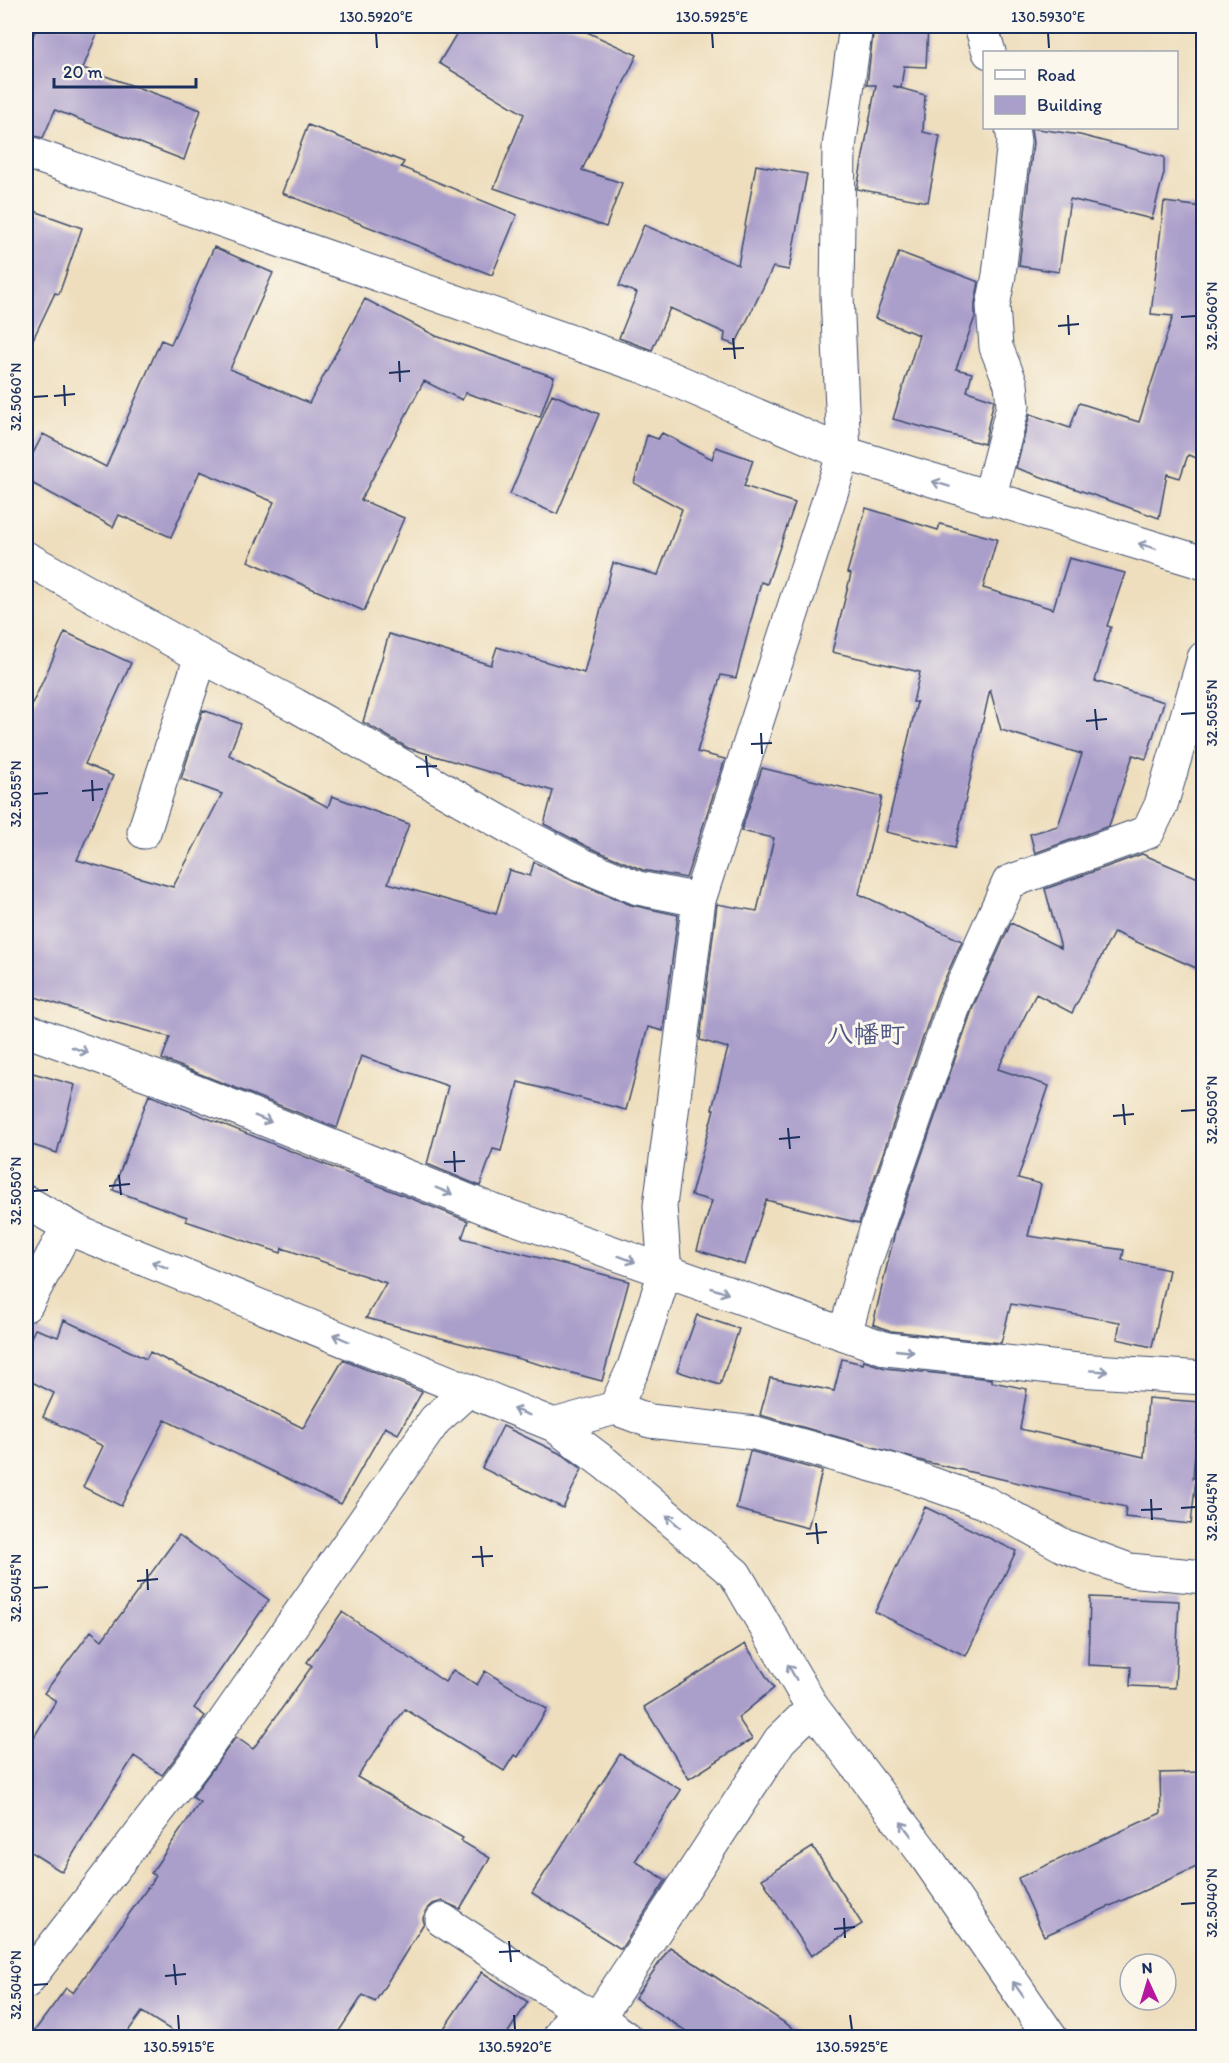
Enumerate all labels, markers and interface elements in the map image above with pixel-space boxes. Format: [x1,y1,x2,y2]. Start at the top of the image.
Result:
text: 130.5920°E [339,8,413,26]
text: 130.5925°E [676,8,748,26]
text: 130.5930°E [1011,8,1085,26]
scale bar [54,51,196,89]
legend [983,51,1178,129]
text: 20 m [63,61,103,83]
text: Road [1037,64,1076,86]
text: Building [1037,94,1103,116]
text: 32.5060°N [1203,282,1221,350]
text: 32.5060°N [7,363,25,431]
one-way arrow [932,478,951,489]
one-way arrow [1138,540,1157,551]
text: 32.5055°N [1203,679,1221,747]
text: 32.5055°N [7,760,25,828]
district label: 八幡町 [827,1018,905,1050]
one-way arrow [71,1045,89,1056]
text: 32.5050°N [1203,1076,1221,1144]
one-way arrow [253,1114,272,1125]
text: 32.5050°N [7,1157,25,1225]
one-way arrow [434,1186,453,1197]
one-way arrow [617,1254,636,1265]
one-way arrow [151,1259,169,1270]
one-way arrow [710,1287,729,1298]
one-way arrow [332,1332,350,1343]
one-way arrow [895,1346,915,1357]
one-way arrow [1089,1366,1109,1377]
one-way arrow [512,1406,531,1417]
text: 32.5045°N [1203,1473,1221,1541]
one-way arrow [665,1514,681,1527]
text: 32.5045°N [7,1554,25,1622]
one-way arrow [786,1664,798,1681]
one-way arrow [899,1822,912,1838]
text: 32.5040°N [1203,1868,1221,1938]
text: 32.5040°N [7,1950,25,2020]
north arrow [1118,1952,1178,2012]
text: N [1141,1958,1153,1977]
one-way arrow [1011,1981,1024,1998]
text: 130.5915°E [143,2038,215,2056]
text: 130.5920°E [478,2038,552,2056]
text: 130.5925°E [816,2038,888,2056]

